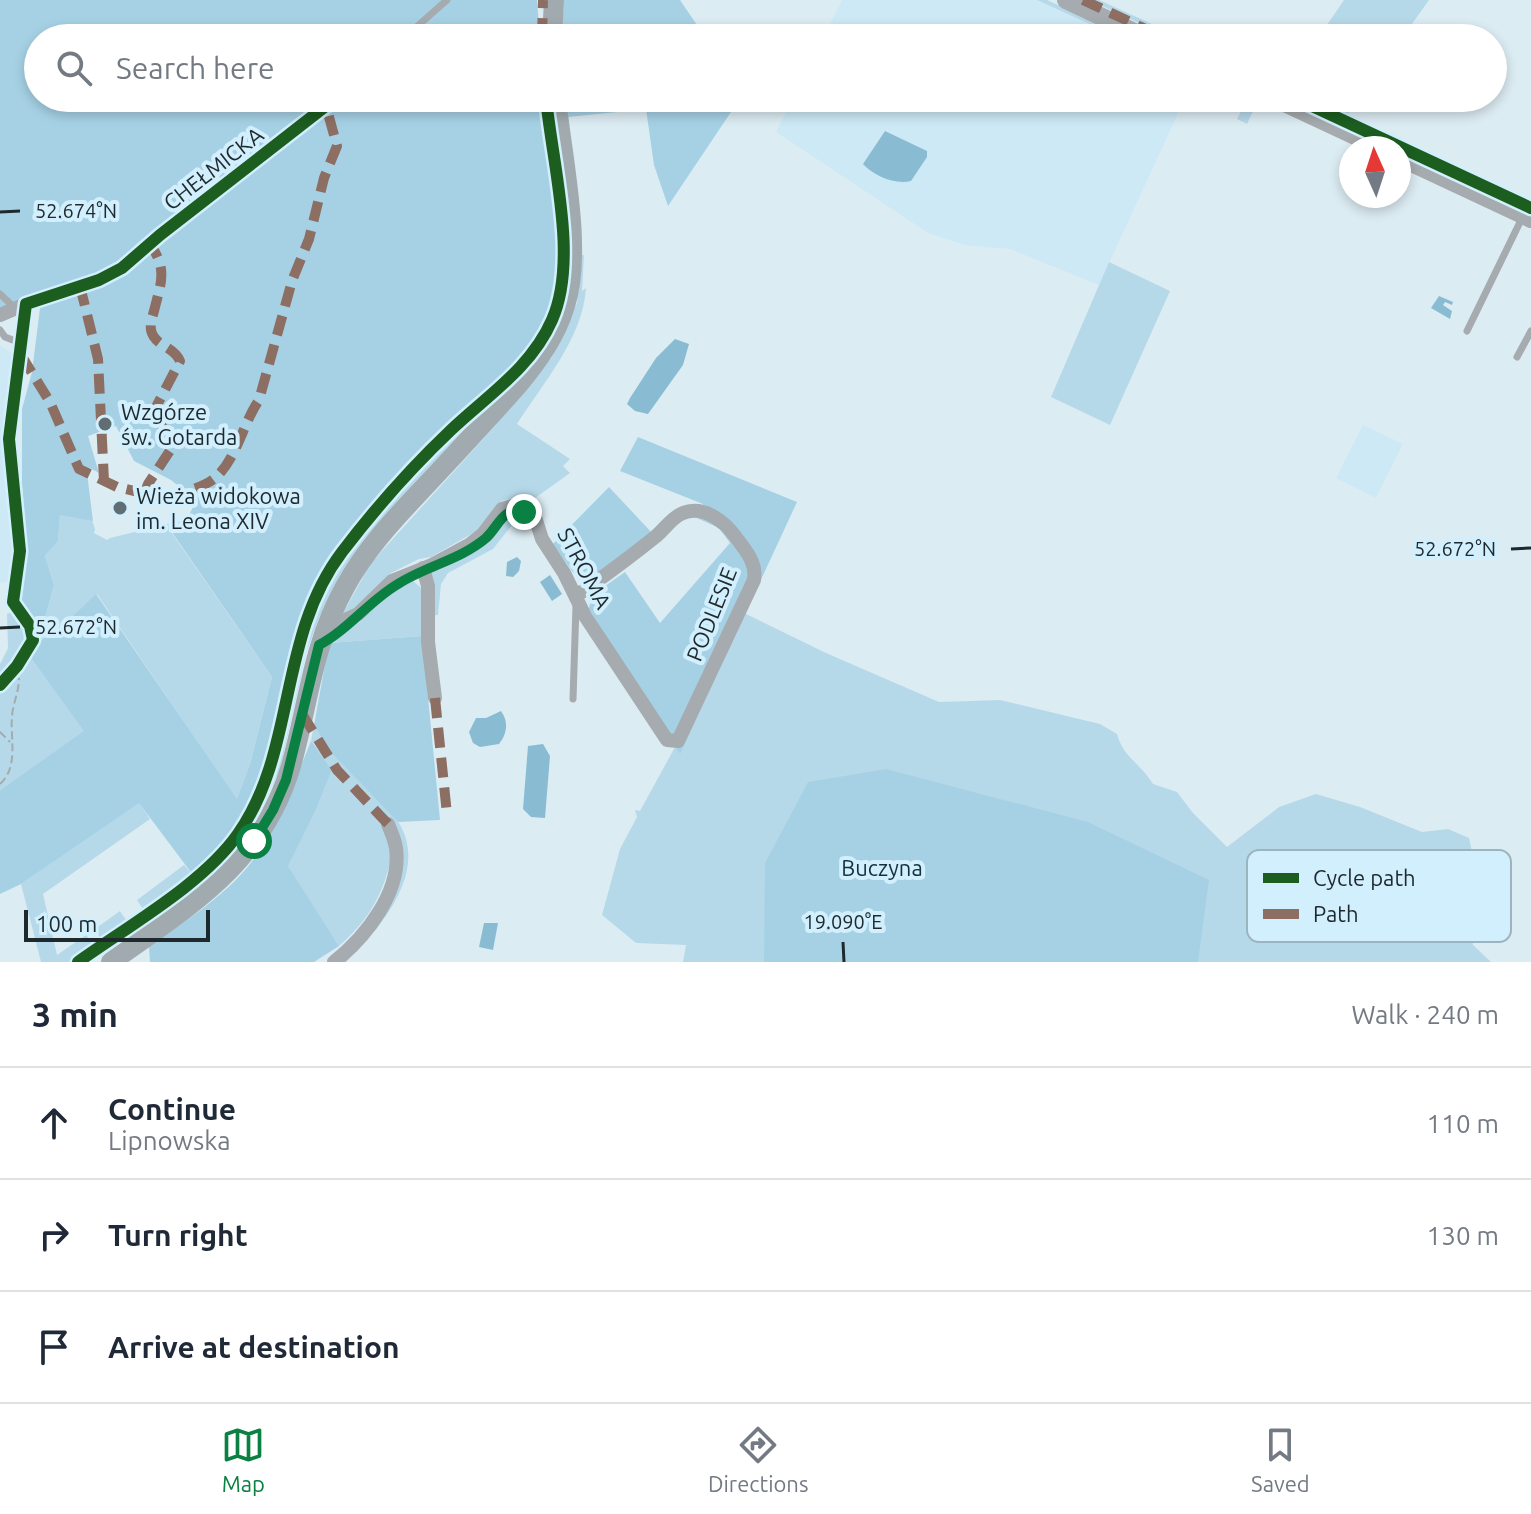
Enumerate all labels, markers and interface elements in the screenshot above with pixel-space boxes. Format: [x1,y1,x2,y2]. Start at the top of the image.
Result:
search box [24,24,1507,112]
icon: search [52,46,96,90]
text: Search here [116,51,275,85]
street label: CHEŁMICKA [158,121,268,215]
north arrow [1339,136,1411,208]
text: 52.674°N [35,199,117,222]
place label: Wzgórze św. Gotarda [121,399,237,449]
marker: Wzgórze św. Gotarda [96,415,114,433]
place label: Wieża widokowa im. Leona XIV [136,483,301,533]
route end [506,494,542,530]
marker: Wieża widokowa im. Leona XIV [111,499,129,517]
street label: STROMA [553,523,617,613]
text: 52.672°N [1414,537,1496,560]
street label: PODLESIE [681,564,741,664]
text: 52.672°N [35,615,117,638]
route start [236,823,272,859]
legend [1247,850,1511,942]
park label: Buczyna [841,855,923,880]
text: Cycle path [1313,865,1416,890]
text: Path [1313,901,1358,926]
scale bar [24,906,210,942]
text: 19.090°E [804,910,883,933]
text: 100 m [36,911,97,936]
text: 3 min [32,995,118,1033]
text: Walk · 240 m [1351,1000,1499,1029]
text: Continue [108,1092,236,1126]
icon: ahead [32,1101,76,1145]
text: 110 m [1427,1109,1499,1138]
text: Lipnowska [108,1126,231,1155]
icon: right [32,1213,76,1257]
text: Turn right [108,1218,248,1252]
text: 130 m [1427,1221,1499,1250]
icon: arrive [32,1325,76,1369]
text: Arrive at destination [108,1330,400,1364]
tab: Map [221,1423,265,1496]
tab: Directions [708,1423,808,1496]
tab: Saved [1251,1423,1310,1496]

